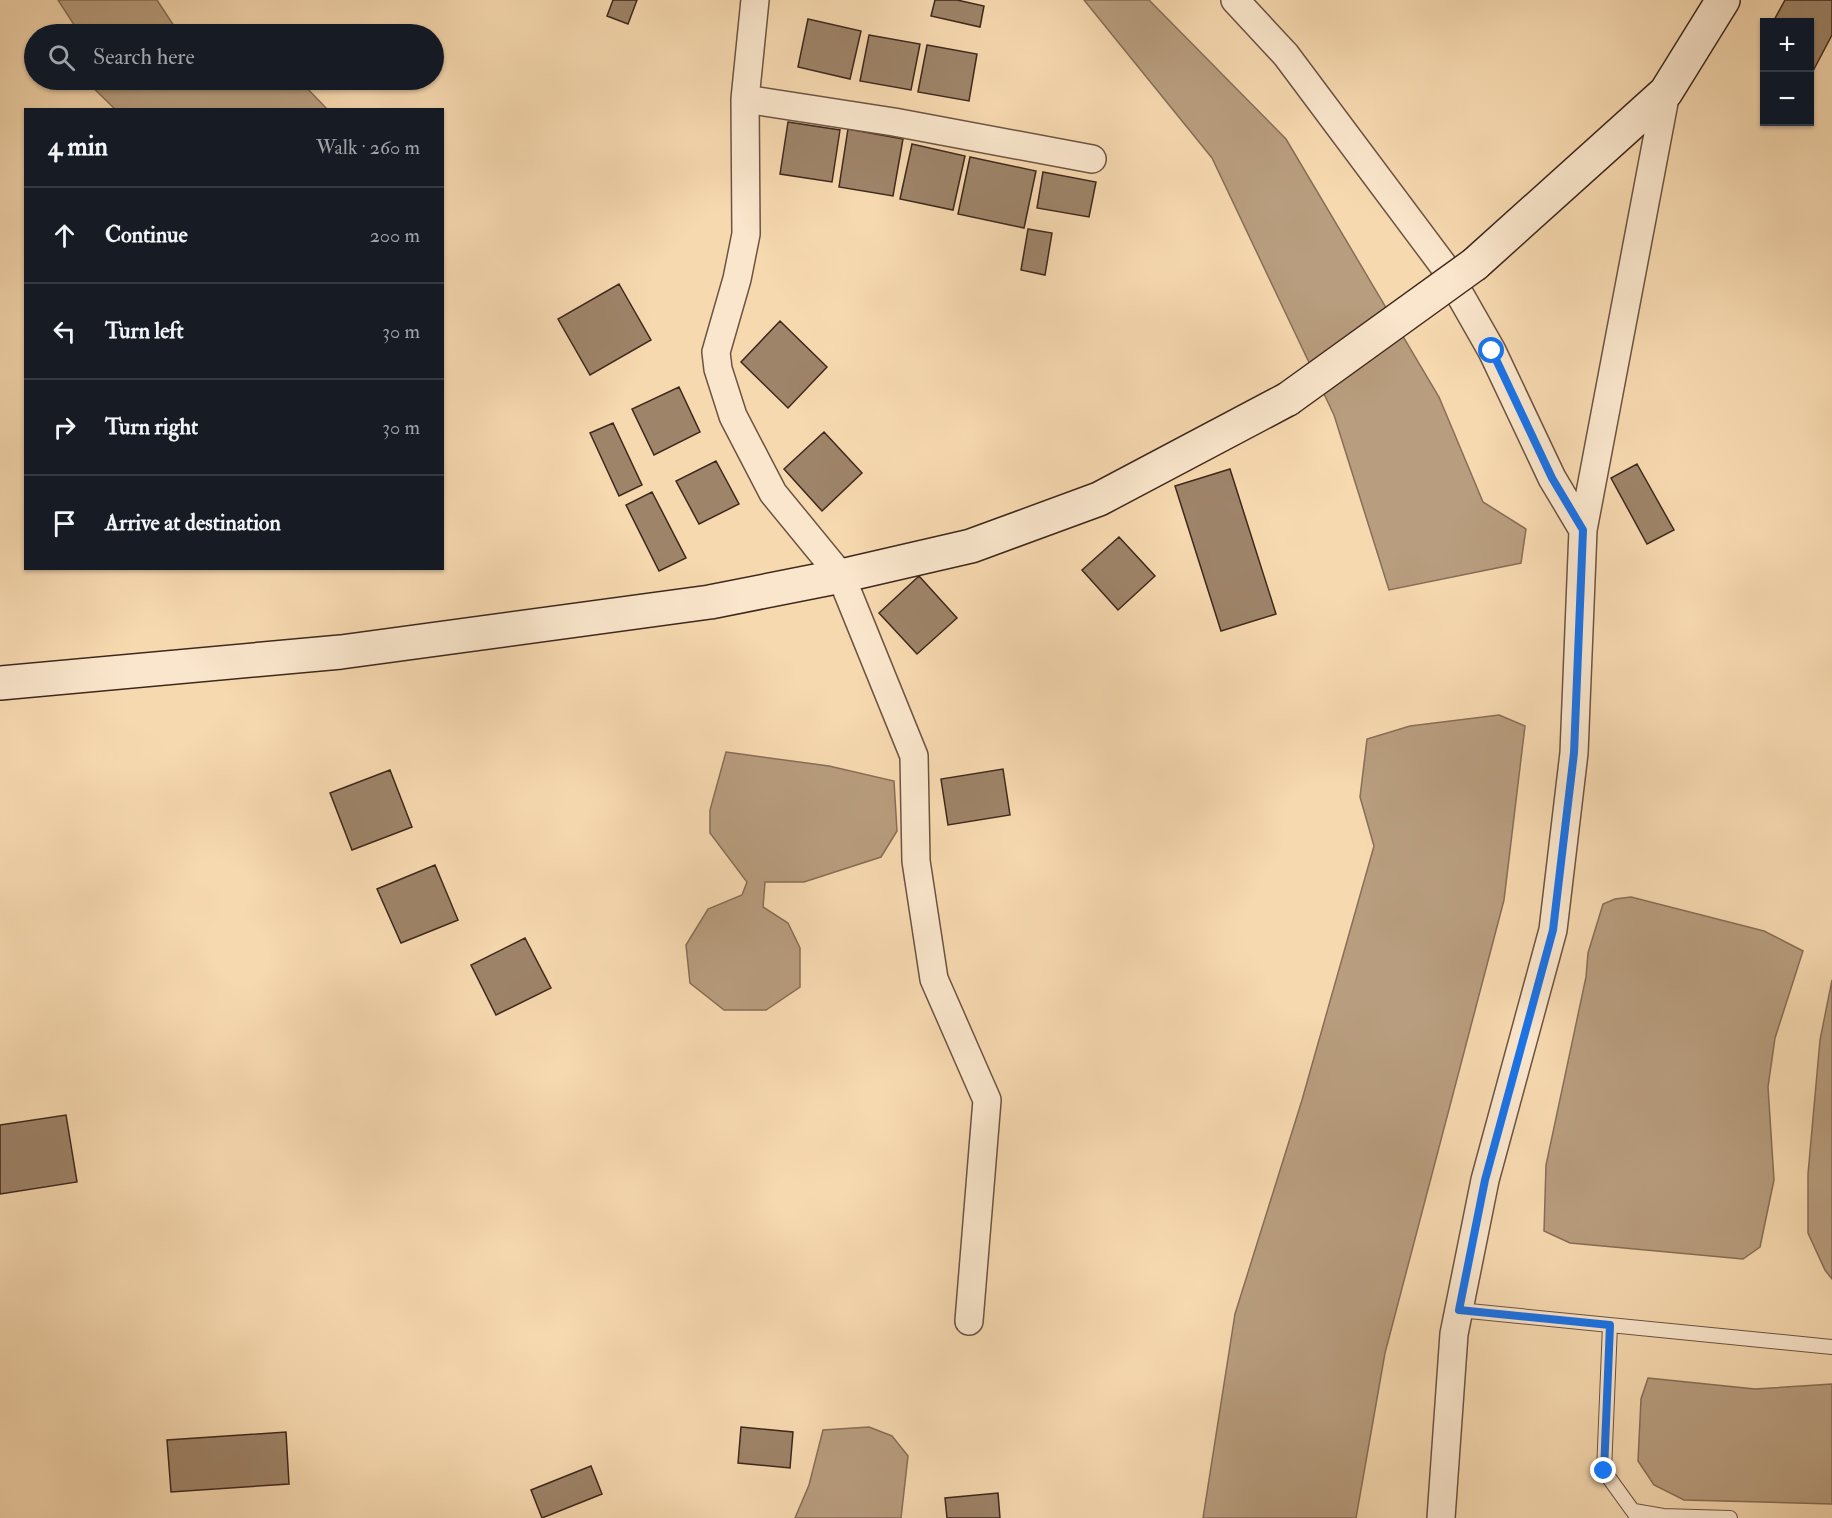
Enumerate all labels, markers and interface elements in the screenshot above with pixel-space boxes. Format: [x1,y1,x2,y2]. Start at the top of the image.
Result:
map controls [1760,18,1814,126]
button: + [1760,18,1814,72]
search box [24,24,444,90]
icon: search [45,41,78,74]
text: Search here [93,43,195,71]
button: − [1760,72,1814,126]
text: 4 min [48,131,108,163]
text: Walk · 260 m [316,135,420,160]
icon: ahead [48,219,81,252]
text: Continue [105,221,188,249]
text: 200 m [370,223,420,248]
icon: left [48,315,81,348]
text: Turn left [105,317,184,345]
text: 30 m [382,319,420,344]
route start [1478,337,1504,363]
icon: right [48,411,81,444]
text: Turn right [105,413,198,441]
text: 30 m [382,415,420,440]
icon: arrive [48,507,81,540]
text: Arrive at destination [105,509,281,537]
route end [1590,1457,1616,1483]

